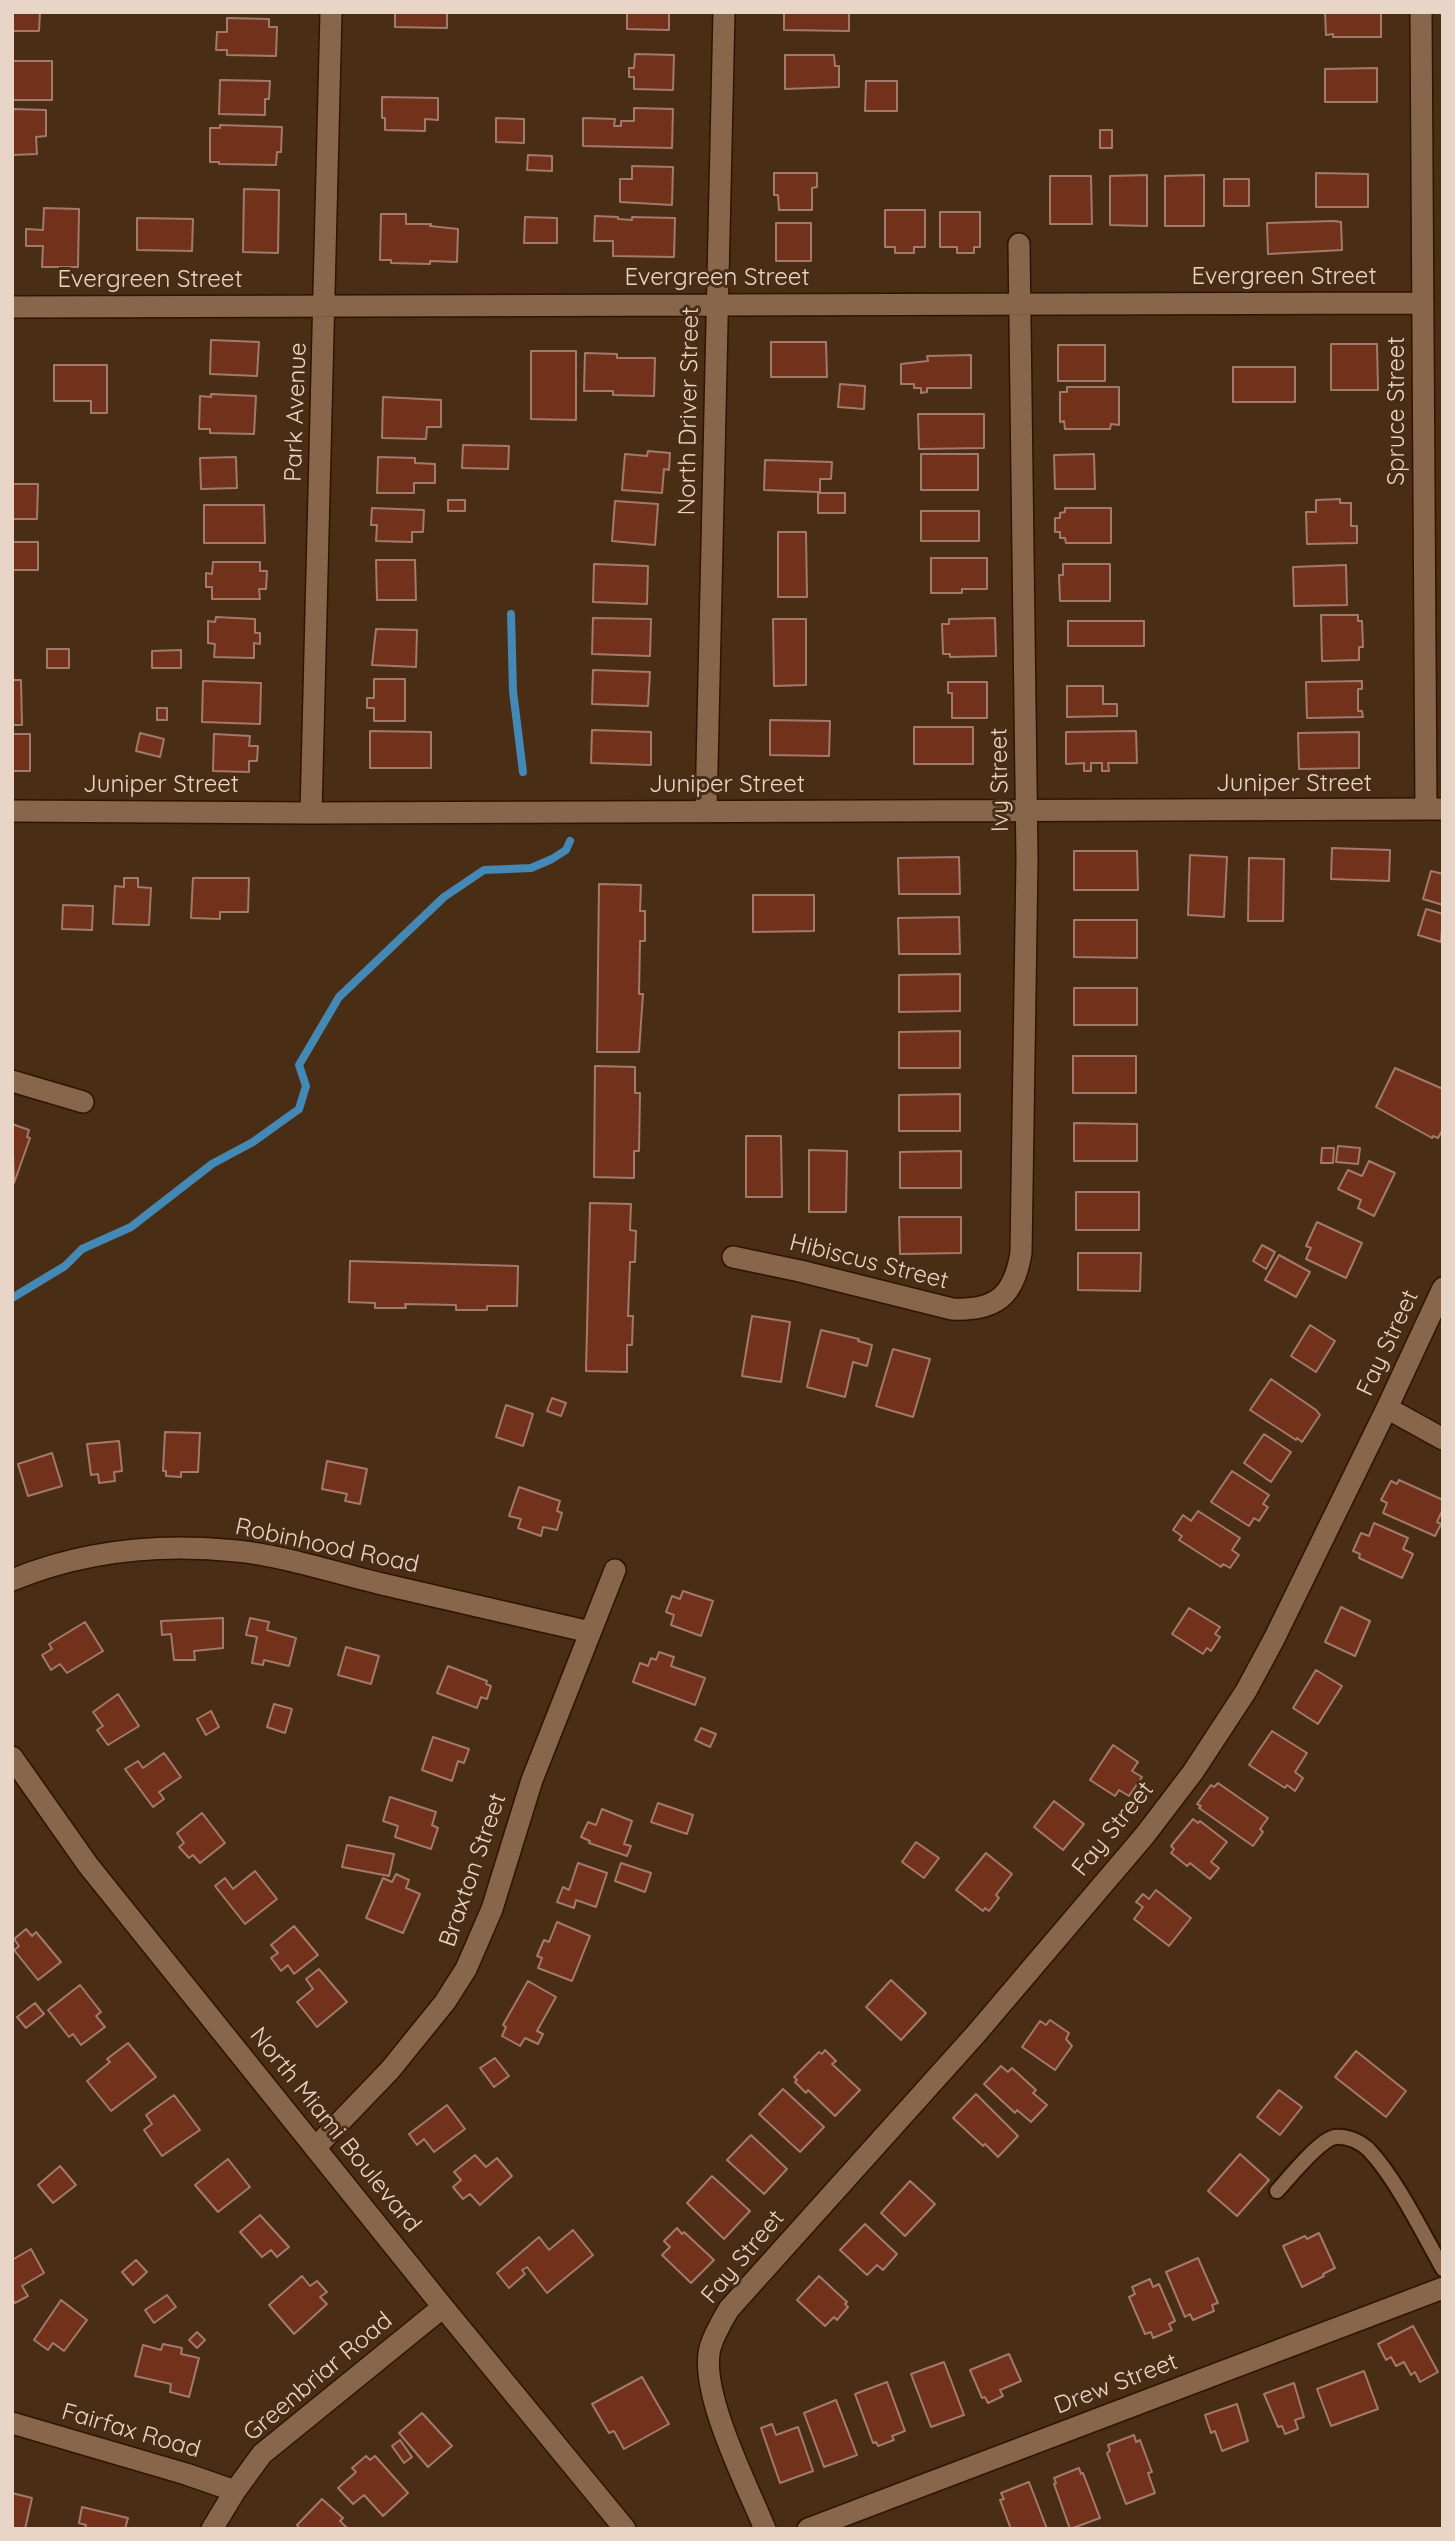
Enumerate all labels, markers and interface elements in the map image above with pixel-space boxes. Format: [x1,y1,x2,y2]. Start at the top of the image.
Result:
street label: Evergreen Street [1191,263,1377,291]
street label: Evergreen Street [624,264,810,292]
street label: Evergreen Street [57,266,243,294]
street label: North Driver Street [673,306,705,516]
street label: Spruce Street [1383,336,1411,486]
street label: Park Avenue [279,342,313,482]
street label: Ivy Street [985,728,1015,832]
street label: Juniper Street [1216,770,1372,798]
street label: Juniper Street [83,771,239,799]
street label: Juniper Street [649,771,805,799]
street label: Hibiscus Street [787,1228,951,1296]
street label: Fay Street [1351,1286,1425,1400]
street label: Robinhood Road [232,1512,422,1580]
street label: Fay Street [1066,1776,1160,1882]
street label: Braxton Street [433,1789,513,1951]
street label: North Miami Boulevard [243,2022,427,2238]
street label: Fay Street [696,2204,790,2310]
street label: Greenbriar Road [238,2306,398,2448]
street label: Drew Street [1050,2347,1182,2421]
street label: Fairfax Road [58,2397,204,2465]

